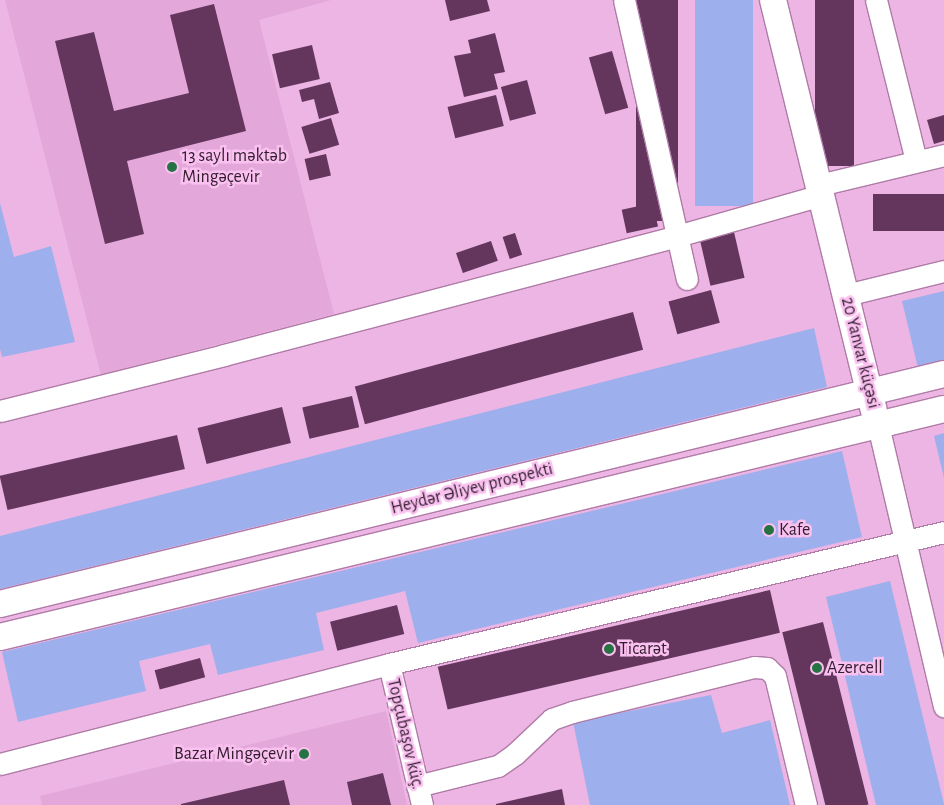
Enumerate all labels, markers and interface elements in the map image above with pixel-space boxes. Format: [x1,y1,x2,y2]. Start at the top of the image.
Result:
place label: 13 saylı məktəb Mingəçevir [182,146,287,188]
marker: 13 saylı məktəb Mingəçevir [166,161,178,173]
street label: 20 Yanvar küçəsi [836,295,884,411]
street label: Heydər Əliyev prospekti [389,458,555,520]
place label: Kafe [779,519,810,541]
marker: Kafe [763,524,775,536]
place label: Ticarət [619,638,667,660]
marker: Ticarət [603,643,615,655]
place label: Azercell [827,657,883,679]
marker: Azercell [811,662,823,674]
street label: Topçubaşov küç. [382,677,428,791]
place label: Bazar Mingəçevir [174,743,294,765]
marker: Bazar Mingəçevir [298,748,310,760]

